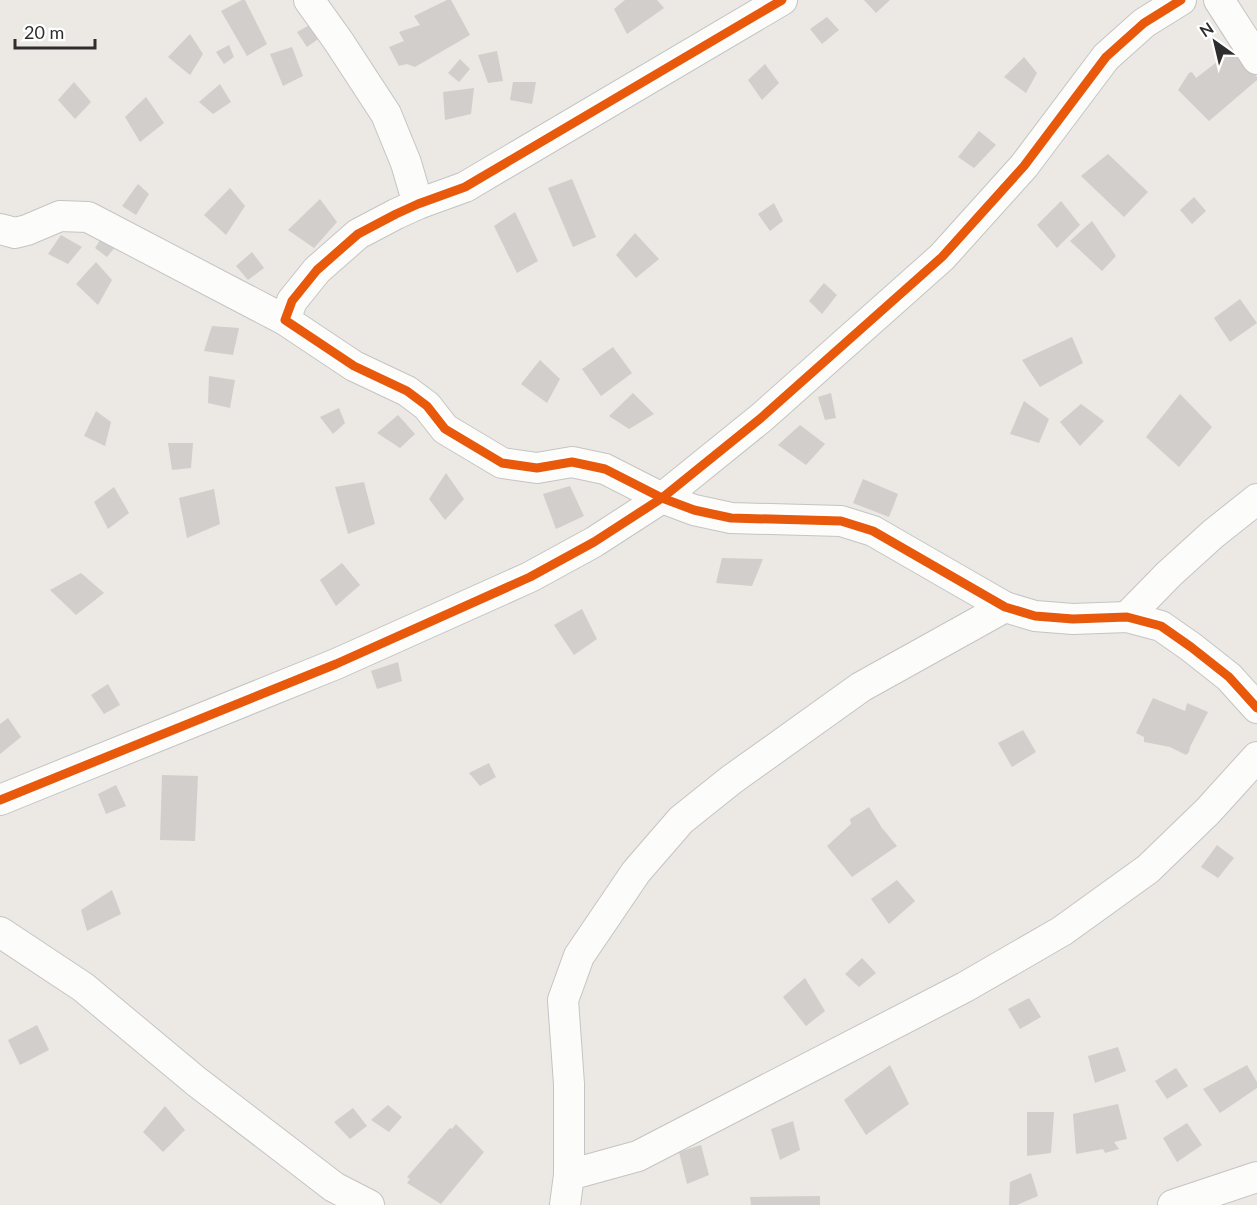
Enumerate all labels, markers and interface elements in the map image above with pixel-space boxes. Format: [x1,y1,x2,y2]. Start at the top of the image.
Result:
scale bar [15,12,94,50]
north arrow [1185,12,1245,72]
text: N [1196,18,1217,40]
text: 20 m [24,21,64,43]

